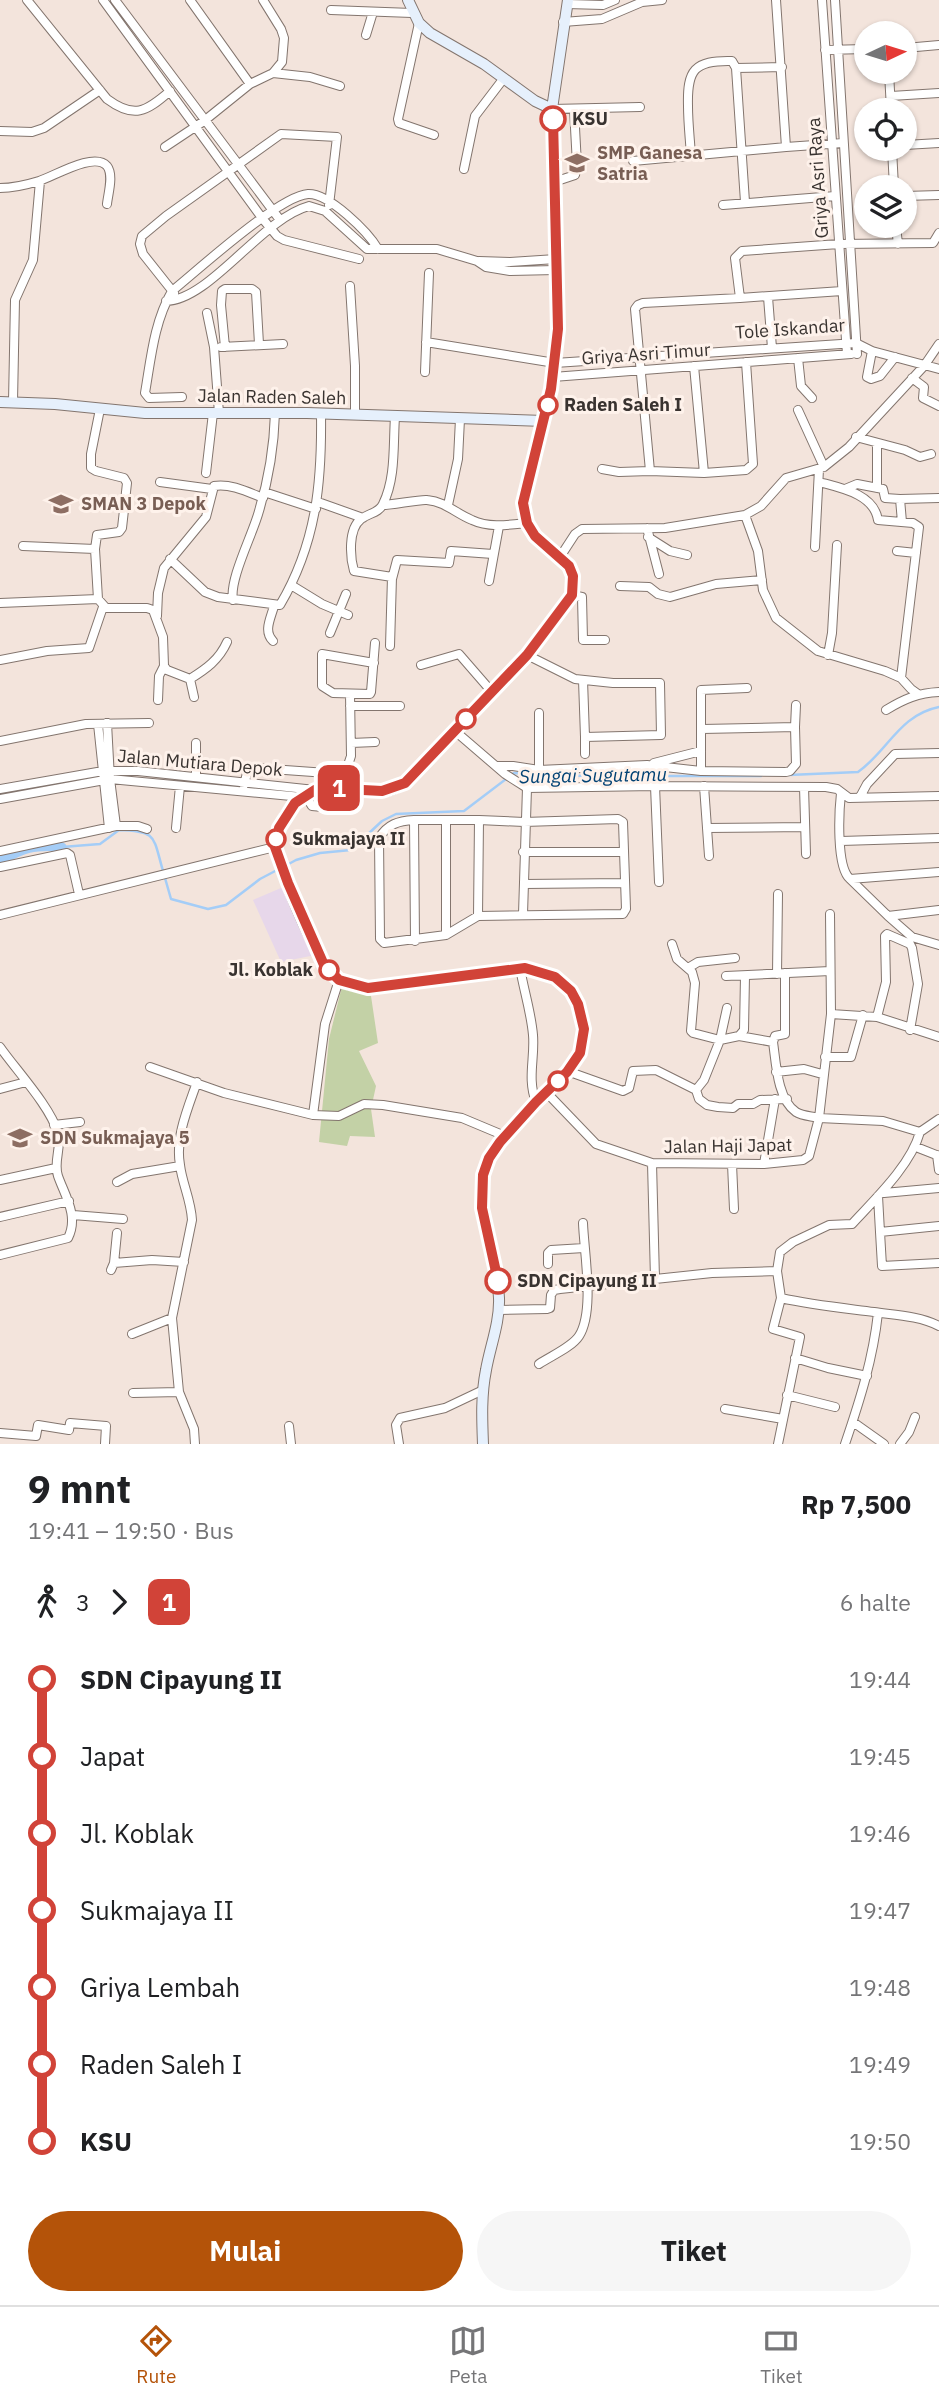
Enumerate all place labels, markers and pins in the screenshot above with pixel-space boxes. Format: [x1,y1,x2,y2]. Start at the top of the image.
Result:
marker: KSU [540,106,566,132]
place label: KSU [572,107,608,130]
place label: SMP Ganesa Satria [597,141,702,185]
school or university icon: SMP Ganesa Satria [563,149,591,177]
place label: Raden Saleh I [564,393,682,416]
marker: Raden Saleh I [538,395,558,415]
school or university icon: SMAN 3 Depok [47,490,75,518]
place label: SMAN 3 Depok [81,492,206,515]
unlabelled marker [456,709,476,729]
place label: Sukmajaya II [292,827,405,850]
marker: Sukmajaya II [266,829,286,849]
place label: Jl. Koblak [228,958,314,981]
marker: Jl. Koblak [319,960,339,980]
unlabelled marker [548,1071,568,1091]
school or university icon: SDN Sukmajaya 5 [6,1124,34,1152]
place label: SDN Sukmajaya 5 [40,1126,190,1149]
marker: SDN Cipayung II [485,1268,511,1294]
place label: SDN Cipayung II [517,1269,657,1292]

